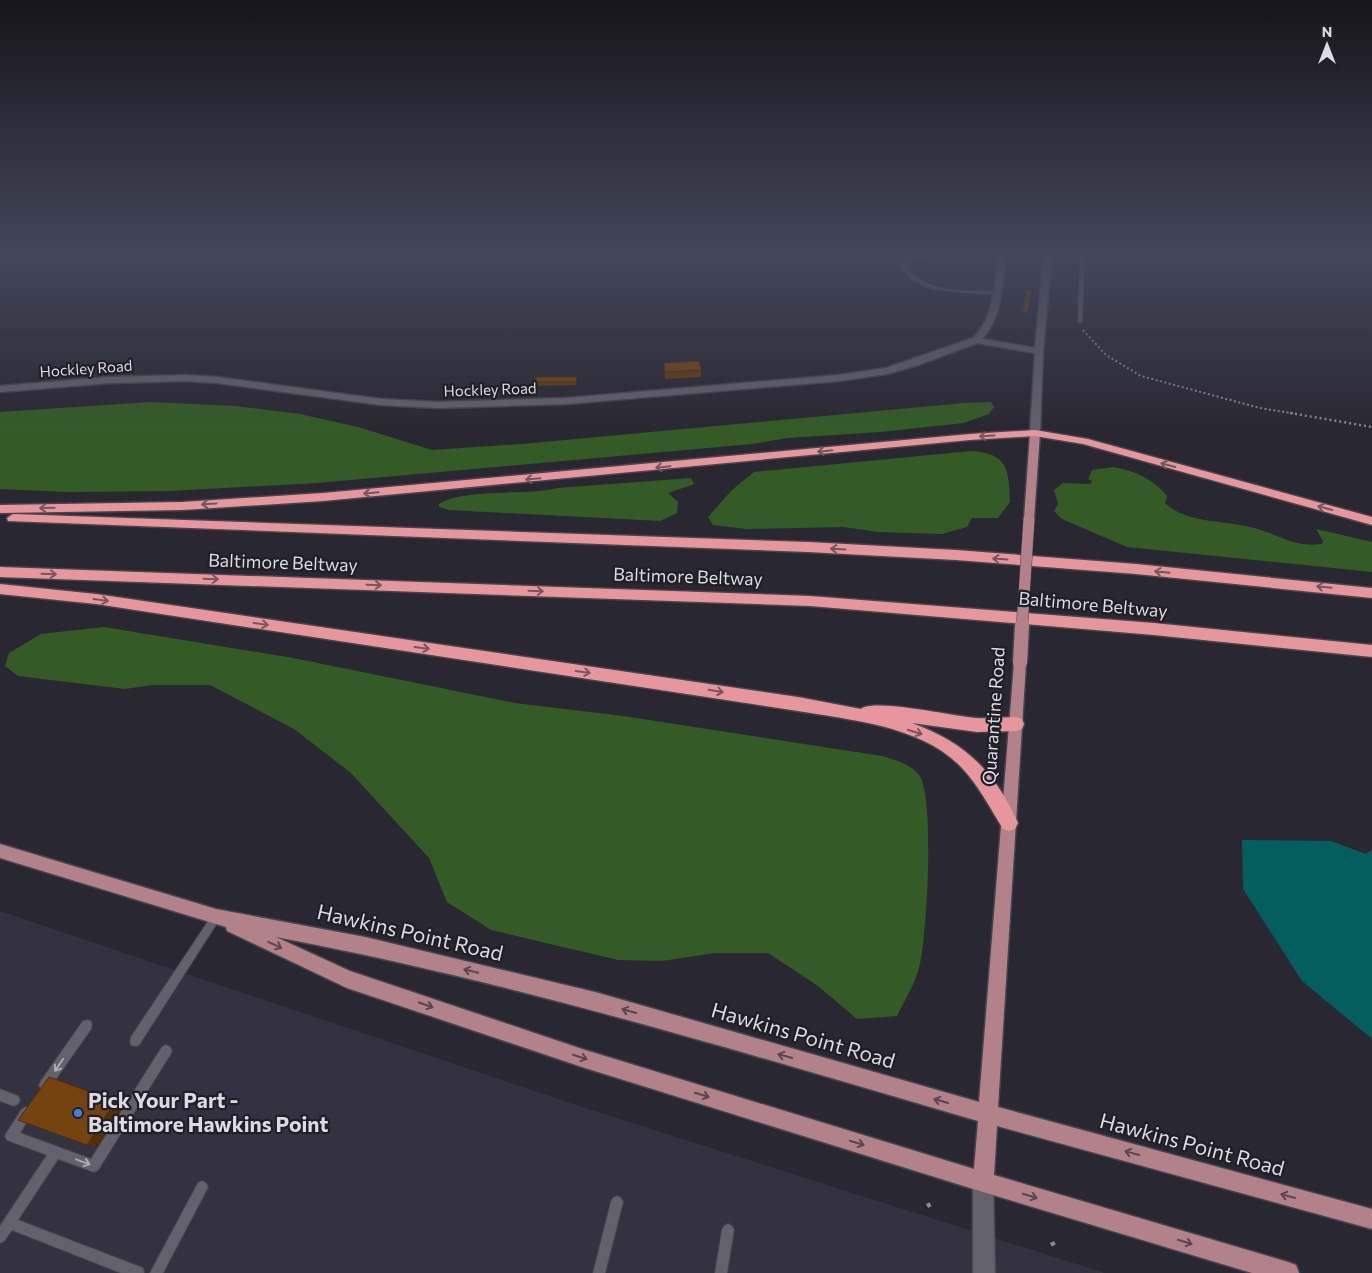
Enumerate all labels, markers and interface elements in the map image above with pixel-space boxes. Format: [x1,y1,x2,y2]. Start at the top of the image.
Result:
north arrow [1302,20,1352,70]
text: N [1322,23,1332,40]
street label: Hockley Road [39,356,133,380]
street label: Hockley Road [443,378,537,400]
one-way arrow [979,432,995,441]
one-way arrow [817,447,833,456]
one-way arrow [1161,459,1177,469]
one-way arrow [656,462,672,472]
one-way arrow [526,474,542,484]
one-way arrow [364,489,380,498]
one-way arrow [202,500,218,509]
one-way arrow [1317,502,1333,512]
one-way arrow [39,503,56,513]
one-way arrow [830,544,846,553]
street label: Baltimore Beltway [208,548,358,576]
one-way arrow [992,554,1008,563]
street label: Baltimore Beltway [613,562,763,590]
one-way arrow [1154,567,1170,577]
one-way arrow [40,569,56,578]
one-way arrow [202,574,219,584]
one-way arrow [365,580,381,590]
one-way arrow [1316,583,1332,592]
one-way arrow [528,586,544,595]
street label: Baltimore Beltway [1018,587,1169,621]
one-way arrow [92,595,108,605]
one-way arrow [253,619,269,629]
one-way arrow [414,643,430,653]
street label: Quarantine Road [977,646,1009,786]
one-way arrow [574,667,590,677]
one-way arrow [708,687,724,697]
one-way arrow [906,727,922,737]
street label: Hawkins Point Road [315,898,506,965]
one-way arrow [268,940,283,950]
one-way arrow [464,966,480,975]
street label: Hawkins Point Road [709,996,898,1073]
one-way arrow [418,1001,434,1011]
one-way arrow [621,1005,637,1015]
one-way arrow [777,1050,793,1060]
one-way arrow [572,1053,587,1062]
one-way arrow [54,1058,64,1072]
place label: Pick Your Part - Baltimore Hawkins Point [88,1087,328,1136]
one-way arrow [694,1091,710,1101]
one-way arrow [934,1095,950,1105]
marker: Pick Your Part - Baltimore Hawkins Point [72,1107,84,1119]
street label: Hawkins Point Road [1097,1107,1287,1180]
one-way arrow [849,1139,865,1149]
one-way arrow [1124,1148,1140,1158]
one-way arrow [75,1158,90,1167]
one-way arrow [1281,1191,1297,1200]
one-way arrow [1021,1192,1037,1202]
one-way arrow [1177,1238,1193,1248]

